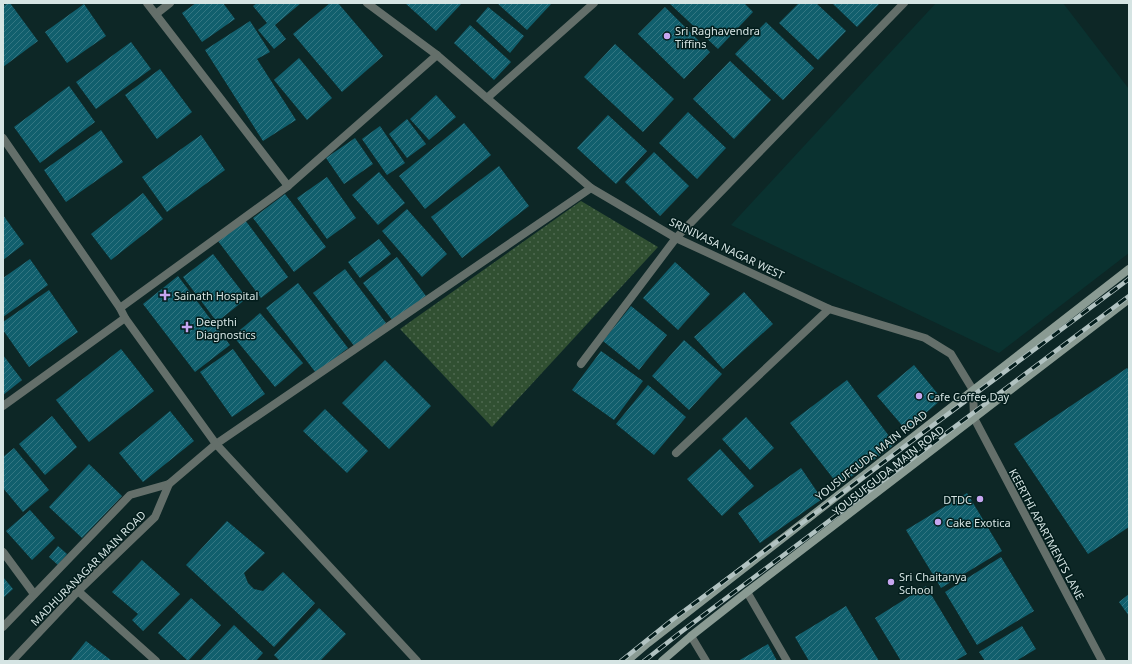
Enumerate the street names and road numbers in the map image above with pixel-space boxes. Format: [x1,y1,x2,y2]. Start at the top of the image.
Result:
street label: SRINIVASA NAGAR WEST [667,214,787,282]
street label: YOUSUFGUDA MAIN ROAD [812,407,930,503]
street label: YOUSUFGUDA MAIN ROAD [829,422,947,518]
street label: KEERTHI APARTMENTS LANE [1006,466,1088,602]
street label: MADHURANAGAR MAIN ROAD [27,507,149,629]

